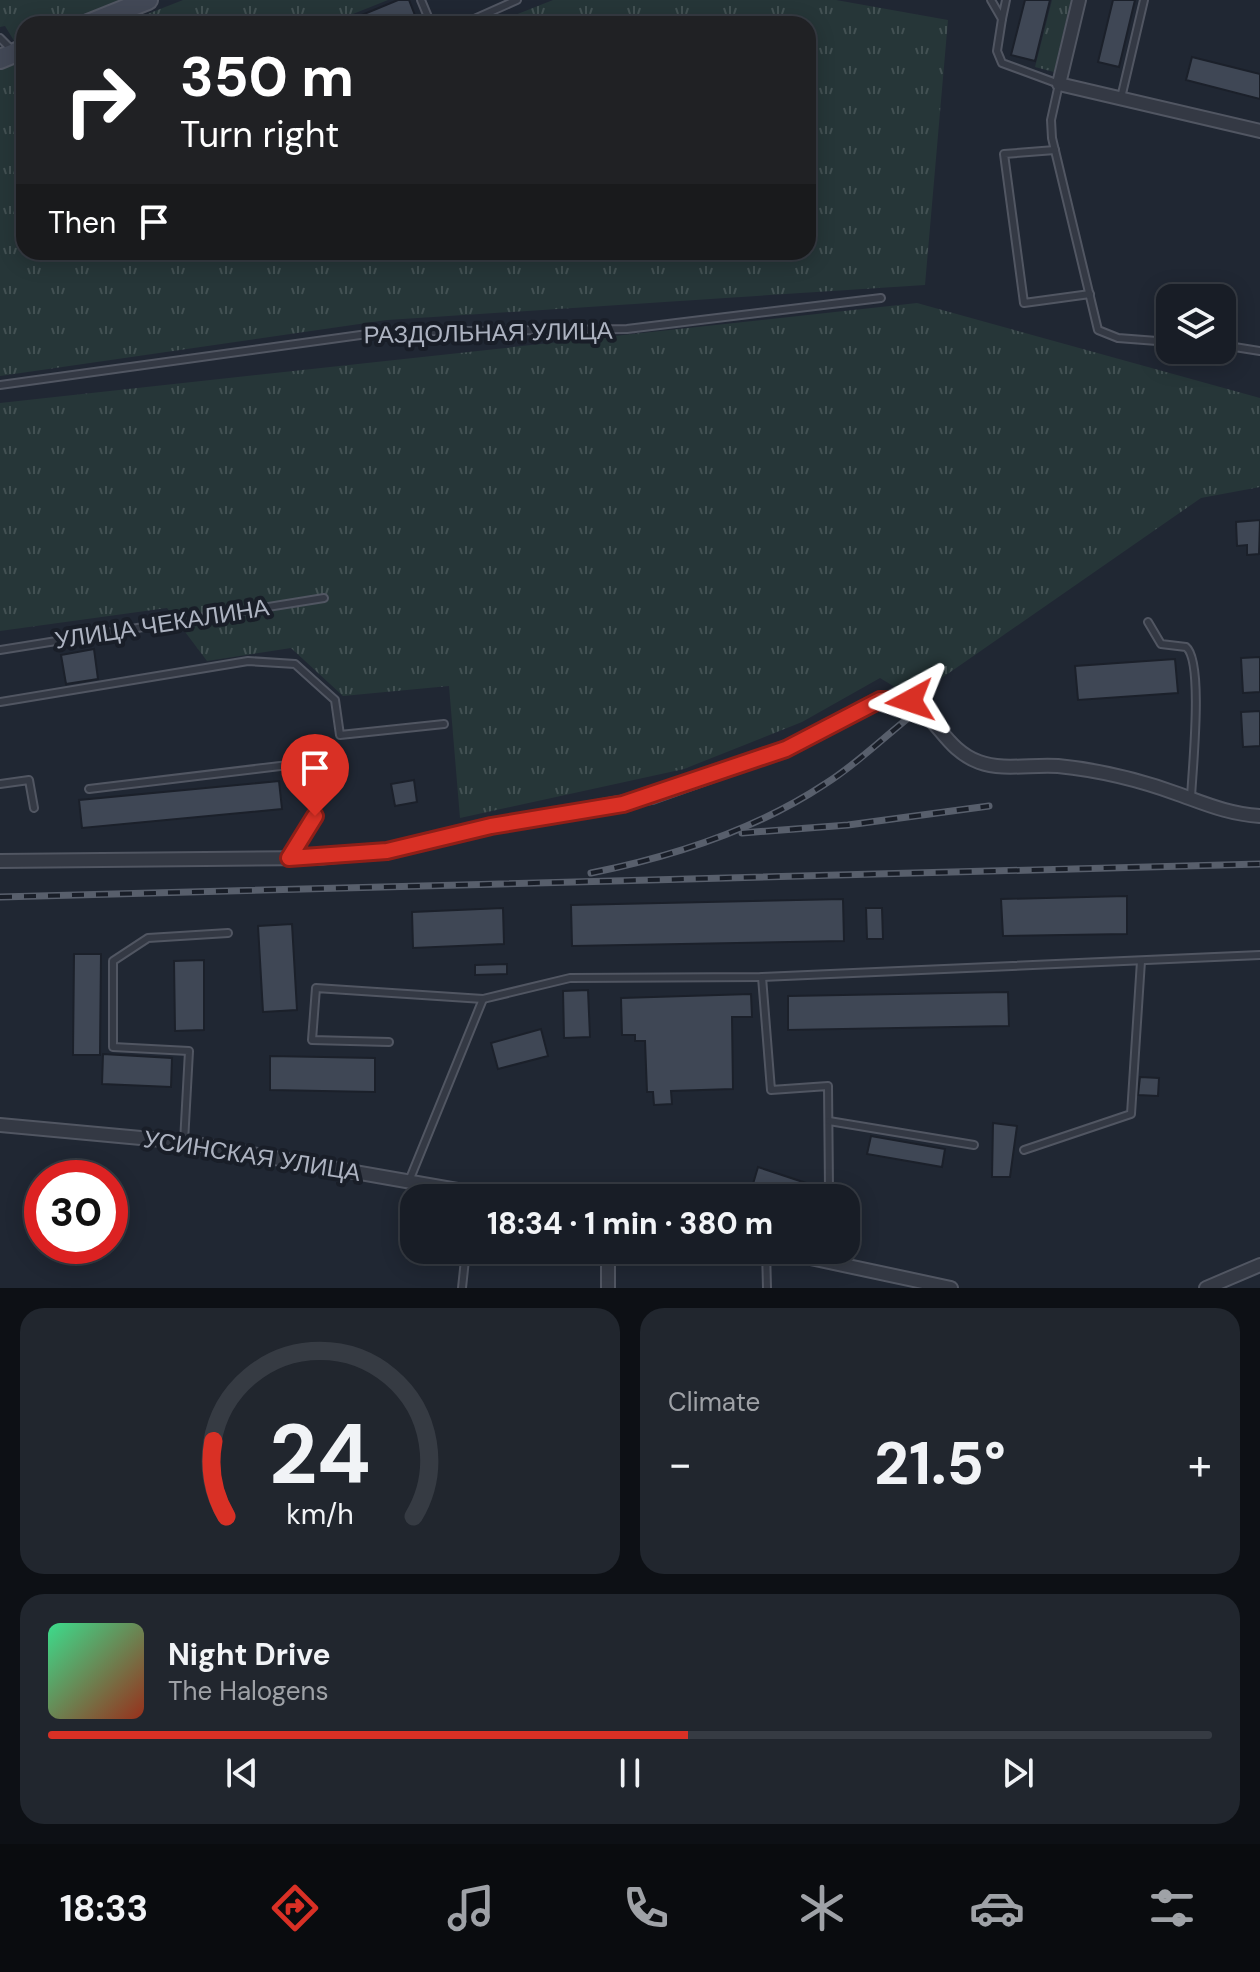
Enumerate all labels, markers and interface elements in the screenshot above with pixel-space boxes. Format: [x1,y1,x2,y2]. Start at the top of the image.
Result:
text: 350 m [180,40,354,113]
icon: right [48,48,152,152]
text: Turn right [180,111,339,158]
icon: arrive [132,200,176,244]
text: Then [48,203,116,242]
map controls [1156,284,1236,364]
button: layers [1156,284,1236,364]
street label: РАЗДОЛЬНАЯ УЛИЦА [363,315,613,350]
street label: УЛИЦА ЧЕКАЛИНА [53,591,271,656]
position arrow [868,659,952,743]
pin [281,734,349,816]
icon: arrive [293,746,337,790]
street label: УСИНСКАЯ УЛИЦА [141,1123,363,1188]
speed limit sign: 30 [24,1160,128,1264]
text: 18:34 · 1 min · 380 m [487,1204,773,1243]
text: Climate [668,1385,760,1419]
text: 24 [269,1400,371,1509]
text: 21.5° [874,1424,1006,1503]
text: − [668,1435,692,1493]
text: + [1188,1435,1212,1493]
text: km/h [286,1496,354,1533]
text: Night Drive [168,1635,331,1674]
text: The Halogens [168,1674,328,1708]
icon: previous [220,1751,264,1795]
icon: pause [608,1751,652,1795]
icon: next [996,1751,1040,1795]
icon: directions [267,1880,323,1936]
icon: music [443,1880,499,1936]
icon: phone [618,1880,674,1936]
icon: climate [794,1880,850,1936]
icon: car [969,1880,1025,1936]
icon: filters [1144,1880,1200,1936]
text: 18:33 [60,1885,148,1932]

